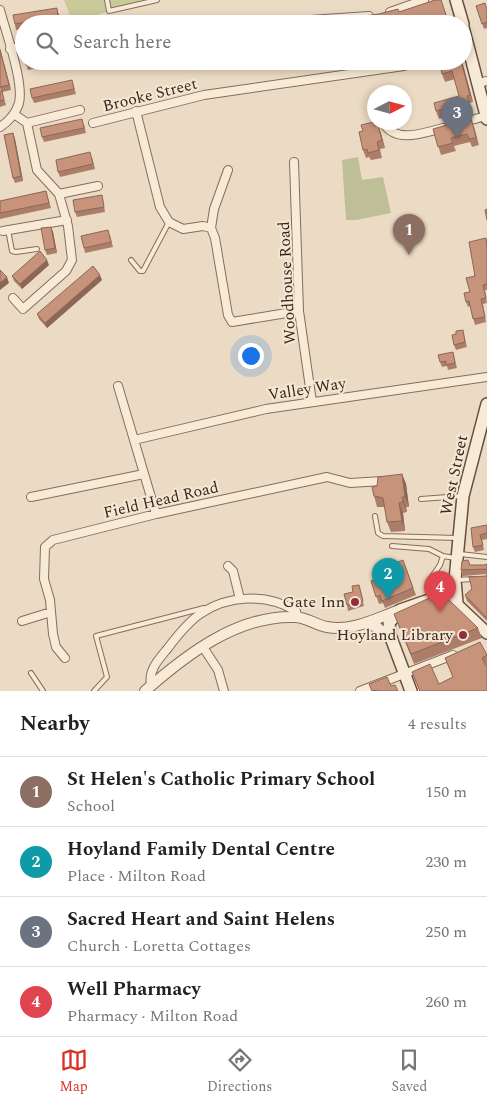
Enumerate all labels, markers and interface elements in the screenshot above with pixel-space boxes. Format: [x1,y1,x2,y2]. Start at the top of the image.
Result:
search box [15,15,472,70]
text: Search here [73,28,172,57]
icon: search [33,29,61,57]
street label: Brooke Street [100,72,200,118]
north arrow [367,85,412,130]
pin: 3 [441,97,473,138]
pin: 1 [393,214,425,255]
street label: Woodhouse Road [272,221,302,345]
your location [238,343,264,369]
street label: Valley Way [266,371,349,407]
street label: West Street [434,432,474,517]
street label: Field Head Road [101,475,221,525]
pin: 2 [372,558,404,599]
pin: 4 [424,571,456,612]
place label: Gate Inn [283,590,345,614]
marker: Gate Inn [349,596,361,608]
place label: Hoyland Library [336,623,454,647]
marker: Hoyland Library [457,629,469,641]
text: Nearby [20,708,90,740]
text: 4 results [408,712,467,736]
text: St Helen's Catholic Primary School [67,765,375,794]
text: 1 [32,780,40,804]
text: 150 m [425,780,467,804]
text: School [67,794,115,818]
text: Hoyland Family Dental Centre [67,835,335,864]
text: 2 [32,850,40,874]
text: 230 m [425,850,467,874]
text: Place · Milton Road [67,864,206,888]
text: Sacred Heart and Saint Helens [67,905,335,934]
text: 3 [32,920,40,944]
text: 250 m [425,920,467,944]
text: Church · Loretta Cottages [67,934,251,958]
text: Well Pharmacy [67,975,201,1004]
text: 4 [32,990,40,1014]
text: 260 m [425,990,467,1014]
text: Pharmacy · Milton Road [67,1004,238,1028]
tab: Map [60,1046,88,1097]
tab: Directions [207,1046,272,1097]
tab: Saved [392,1046,427,1097]

